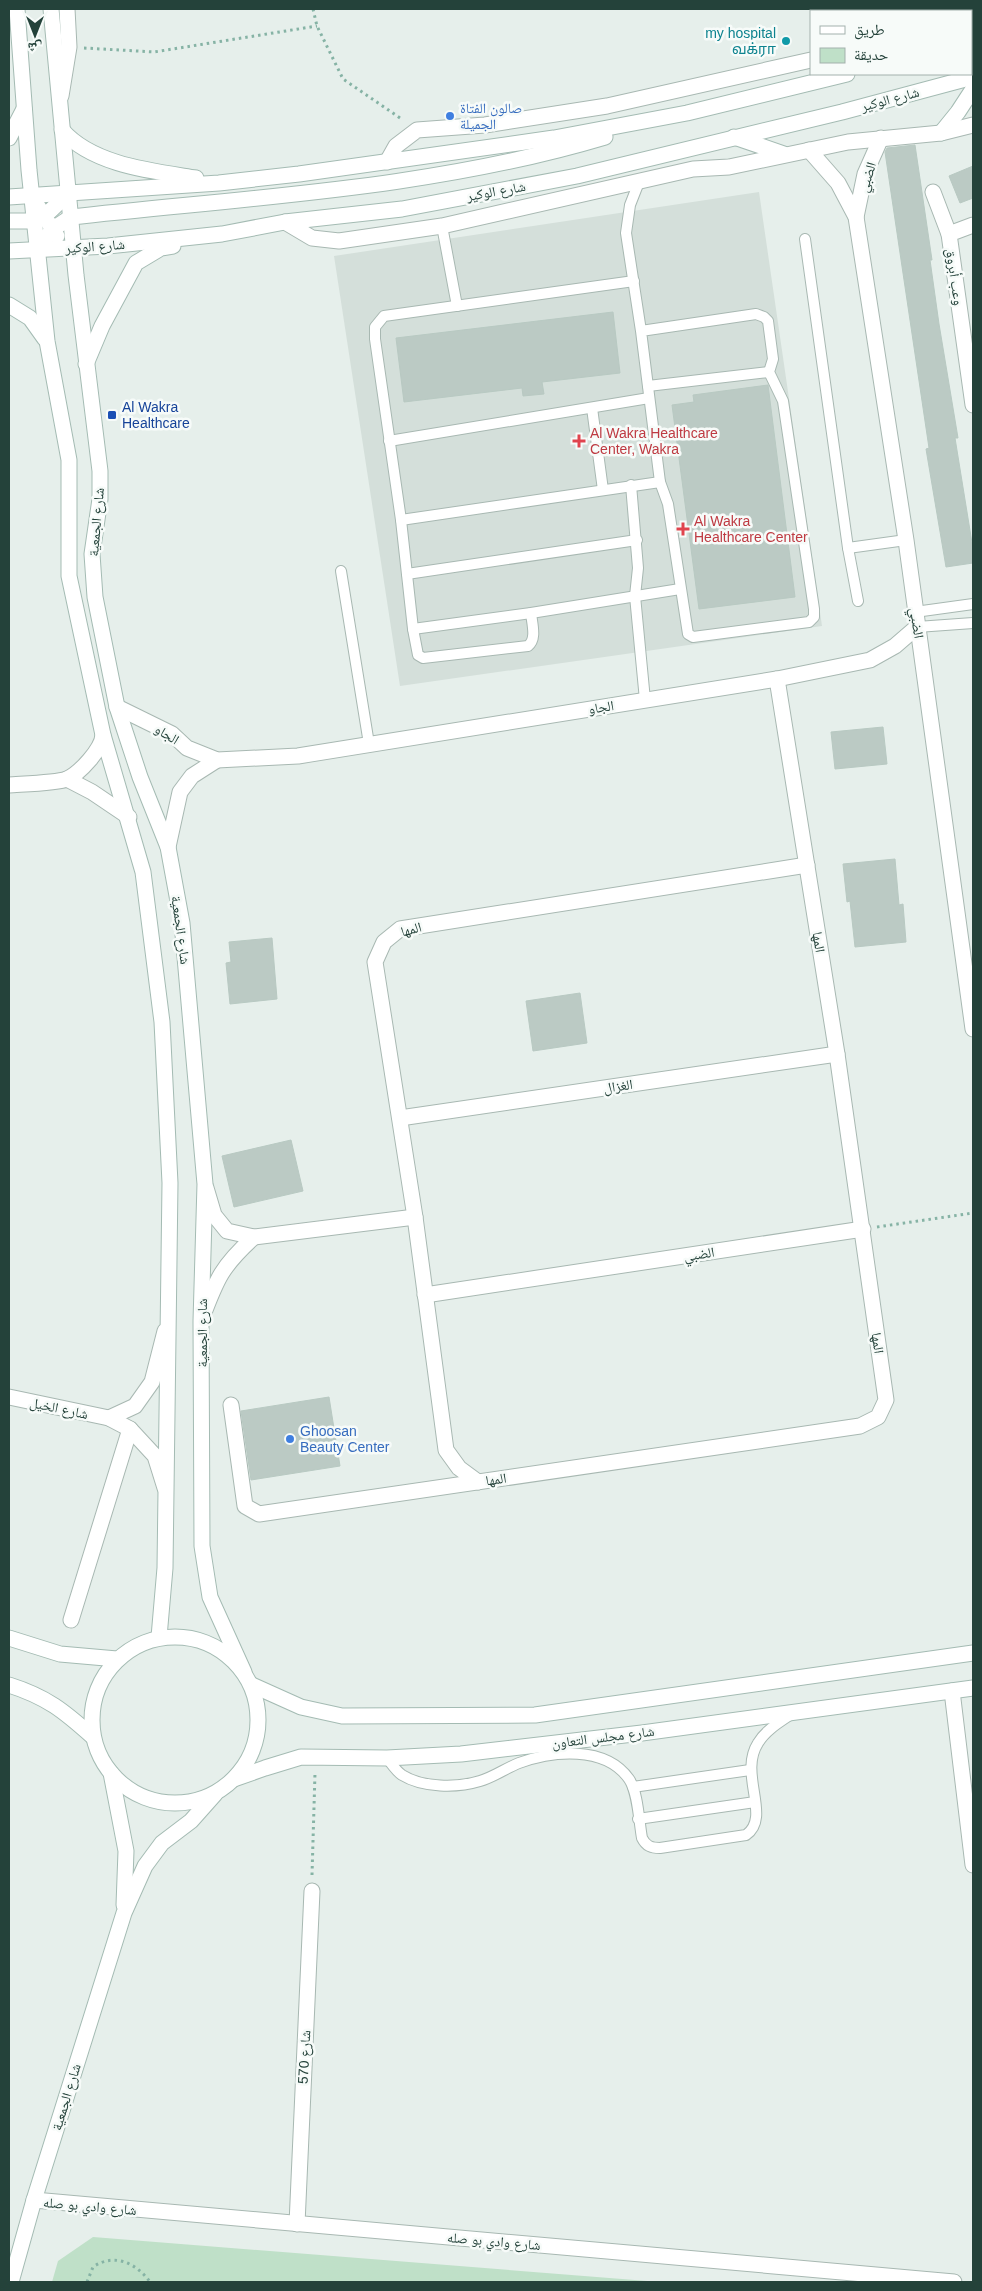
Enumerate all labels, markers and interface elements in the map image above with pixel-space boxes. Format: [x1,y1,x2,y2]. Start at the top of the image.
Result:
north arrow [10,10,60,60]
legend [810,10,972,75]
text: طريق [854,21,885,40]
place label: my hospital வக்ரா [705,25,776,57]
marker: my hospital வக்ரா [780,35,792,47]
text: ش [27,39,42,56]
text: حديقة [854,46,889,63]
street label: شارع الوكير [858,84,922,117]
place label: صالون الفتاة الجميلة [460,100,522,132]
marker: صالون الفتاة الجميلة [444,110,456,122]
street label: الضبي [855,160,883,195]
street label: شارع الوكير [464,178,527,206]
street label: شارع الوكير [64,236,126,258]
street label: وعب أبروق [942,247,967,307]
place label: Al Wakra Healthcare [122,399,190,431]
marker: Al Wakra Healthcare [106,409,118,421]
place label: Al Wakra Healthcare Center, Wakra [590,425,718,457]
marker: Al Wakra Healthcare Center, Wakra [572,434,586,448]
street label: شارع الجمعية [85,487,109,557]
place label: Al Wakra Healthcare Center [694,513,808,545]
marker: Al Wakra Healthcare Center [676,522,690,536]
street label: الضبي [903,606,927,640]
street label: الجاو [587,697,615,718]
street label: الجاو [151,720,182,748]
street label: شارع الجمعية [166,895,194,966]
street label: المها [399,919,423,939]
street label: المها [809,930,829,954]
street label: الغزال [602,1076,634,1097]
street label: الضبي [682,1244,716,1268]
street label: شارع الجمعية [194,1298,212,1368]
street label: المها [869,1332,887,1354]
street label: شارع الخيل [28,1394,90,1424]
place label: Ghoosan Beauty Center [300,1423,390,1455]
marker: Ghoosan Beauty Center [284,1433,296,1445]
street label: المها [485,1470,507,1488]
street label: شارع مجلس التعاون [551,1723,655,1753]
street label: شارع 570 [295,2030,315,2084]
street label: شارع الجمعية [48,2062,86,2133]
street label: شارع وادي بو صله [42,2194,137,2222]
street label: شارع وادي بو صله [446,2229,541,2257]

